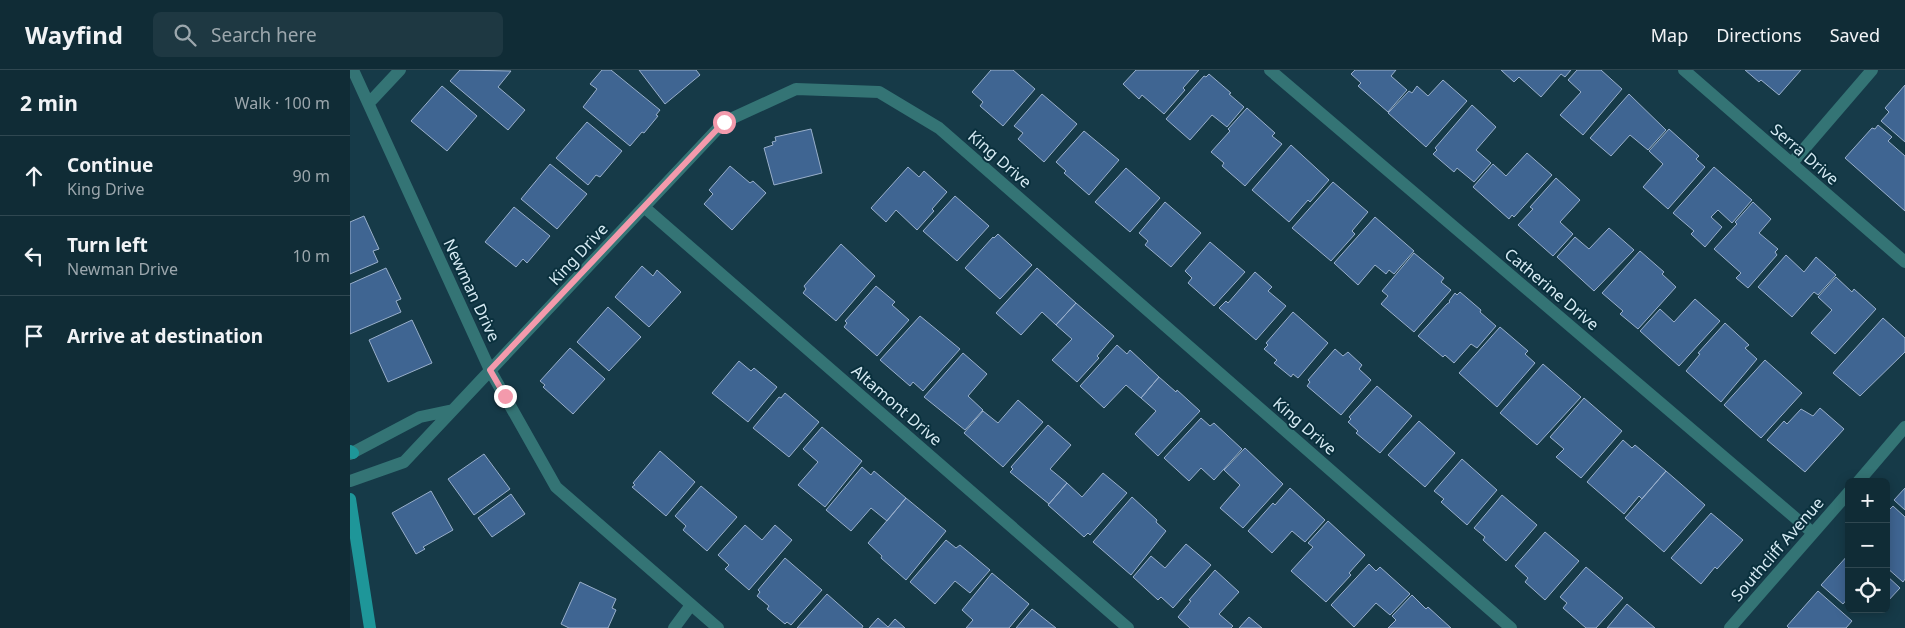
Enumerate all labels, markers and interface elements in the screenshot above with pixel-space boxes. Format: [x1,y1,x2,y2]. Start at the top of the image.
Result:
search box [153,12,503,57]
text: Wayfind [25,18,123,51]
icon: search [171,21,199,49]
text: Search here [211,22,317,48]
text: Map [1651,23,1688,47]
text: Directions [1716,23,1802,47]
text: Saved [1830,23,1880,47]
text: 2 min [20,89,78,117]
text: Walk · 100 m [235,92,330,114]
route start [713,111,736,134]
street label: Serra Drive [1766,118,1844,190]
street label: King Drive [964,125,1036,193]
text: Continue [67,152,153,178]
icon: ahead [20,162,48,190]
text: 90 m [293,165,330,187]
text: King Drive [67,178,145,200]
street label: King Drive [544,218,612,290]
text: Turn left [67,232,148,258]
street label: Newman Drive [439,235,505,345]
icon: left [20,242,48,270]
street label: Catherine Drive [1500,243,1604,335]
text: 10 m [293,245,330,267]
text: Newman Drive [67,258,178,280]
icon: arrive [20,322,48,350]
text: Arrive at destination [67,323,263,349]
street label: Altamont Drive [847,360,947,450]
route end [494,385,517,408]
street label: King Drive [1269,392,1341,460]
map controls [1845,478,1890,613]
button: + [1845,478,1890,523]
street label: Southcliff Avenue [1726,492,1828,606]
button: − [1845,523,1890,568]
button: locate [1845,568,1890,613]

